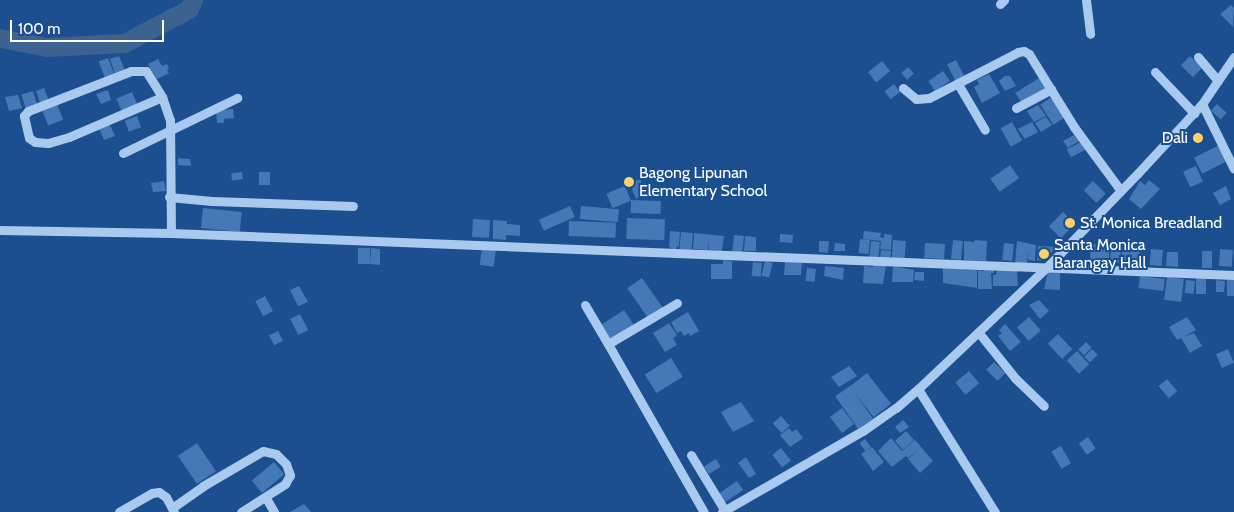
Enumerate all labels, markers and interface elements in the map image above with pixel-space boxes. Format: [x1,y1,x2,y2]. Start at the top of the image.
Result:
scale bar [12,10,166,42]
text: 100 m [18,20,60,38]
place label: Dali [1162,128,1188,148]
marker: Dali [1192,132,1204,144]
place label: Bagong Lipunan Elementary School [639,163,767,201]
marker: Bagong Lipunan Elementary School [623,176,635,188]
place label: St. Monica Breadland [1080,213,1222,233]
marker: St. Monica Breadland [1064,217,1076,229]
place label: Santa Monica Barangay Hall [1054,235,1146,273]
marker: Santa Monica Barangay Hall [1038,248,1050,260]

